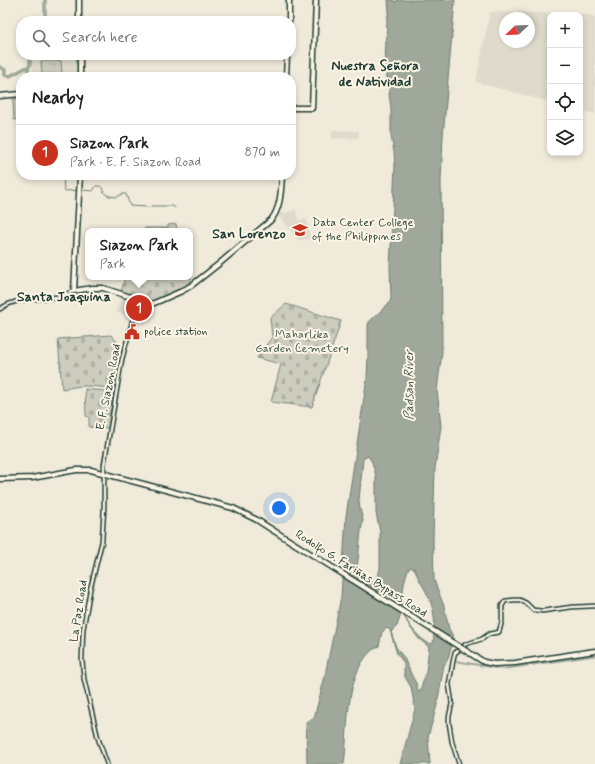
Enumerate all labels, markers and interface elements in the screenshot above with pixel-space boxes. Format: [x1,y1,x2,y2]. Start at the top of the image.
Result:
north arrow [499,12,535,48]
map controls [547,12,583,156]
button: + [547,12,583,48]
search box [16,16,296,60]
icon: search [30,27,52,49]
text: Search here [62,28,138,48]
button: − [547,48,583,84]
district label: Nuestra Señora de Natividad [331,57,419,91]
button: locate [547,84,583,120]
text: Nearby [32,87,84,109]
button: layers [547,120,583,156]
text: Siazon Park [70,134,149,154]
text: 1 [42,144,48,161]
text: 870 m [244,144,280,161]
text: Park · E. F. Siazon Road [70,154,201,171]
place label: Data Center College of the Philippines [312,215,414,245]
school or university icon: Data Center College of the Philippines [291,221,309,239]
district label: San Lorenzo [212,225,286,243]
popup [85,228,193,280]
text: Siazon Park [100,236,178,256]
text: Park [100,256,126,273]
district label: Santa Joaquina [17,288,111,306]
pin: 1 [126,293,152,323]
public building icon: police station [123,323,141,341]
place label: police station [144,324,208,340]
park label: Maharlika Garden Cemetery [255,327,349,357]
street label: E. F. Siazon Road [93,342,125,432]
water label: Padsan River [401,349,418,420]
your location [269,498,289,518]
street label: Rodolfo G. Fariñas Bypass Road [291,527,430,622]
street label: La Paz Road [66,579,92,643]

